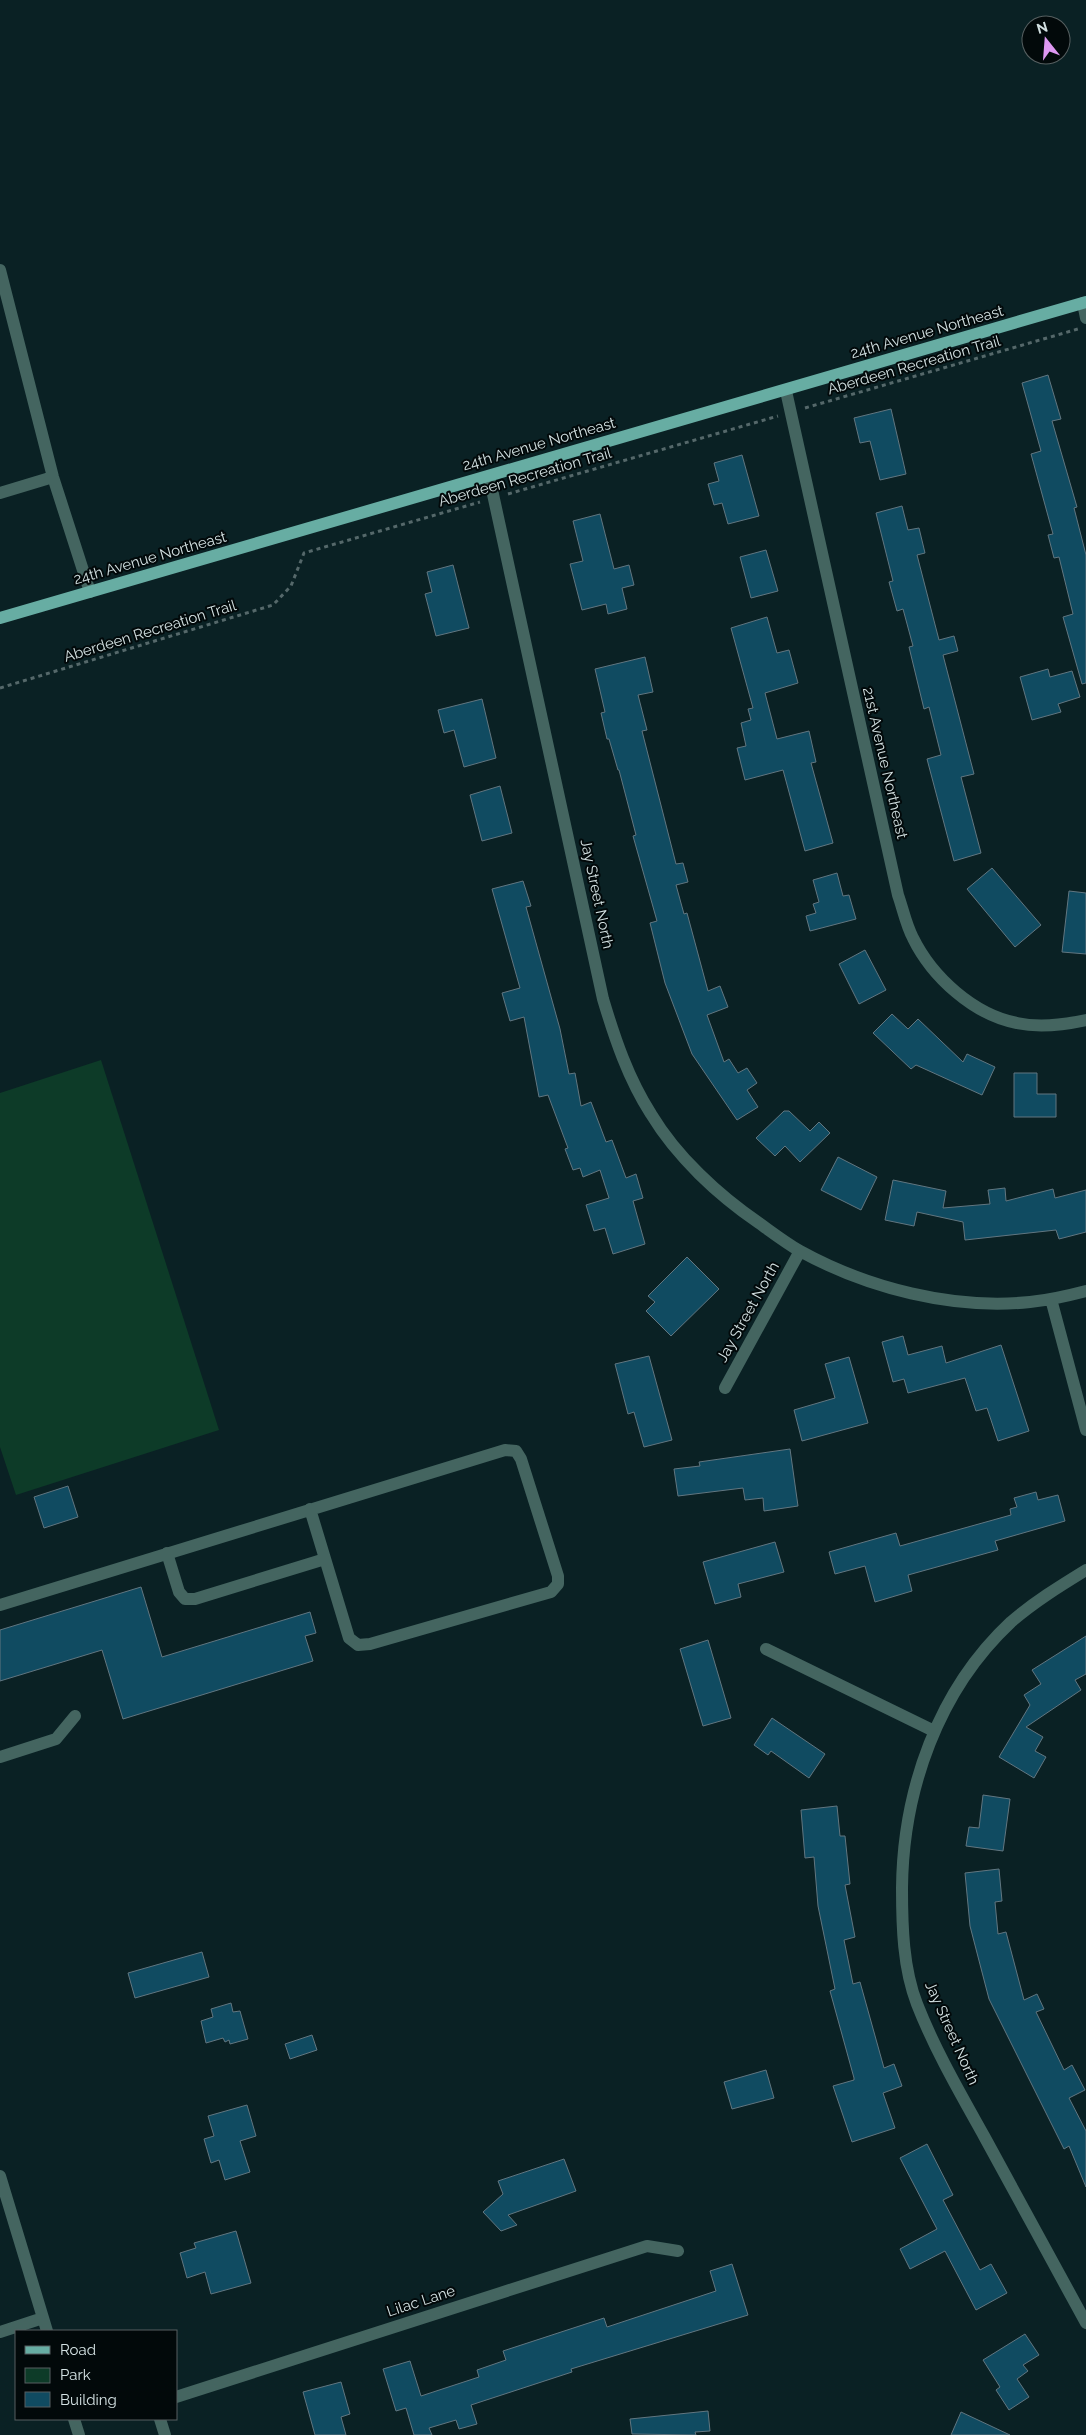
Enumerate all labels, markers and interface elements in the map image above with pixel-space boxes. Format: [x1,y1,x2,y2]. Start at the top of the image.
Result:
north arrow [1021,15,1071,65]
text: N [1035,18,1050,37]
street label: 24th Avenue Northeast [848,302,1006,362]
street label: Aberdeen Recreation Trail [825,331,1003,398]
street label: 24th Avenue Northeast [460,414,618,474]
street label: Aberdeen Recreation Trail [436,443,614,510]
street label: 24th Avenue Northeast [71,528,229,588]
street label: Aberdeen Recreation Trail [62,596,239,666]
street label: 21st Avenue Northeast [859,685,911,841]
street label: Jay Street North [577,838,617,950]
street label: Jay Street North [713,1259,783,1365]
street label: Jay Street North [921,1978,983,2088]
street label: Lilac Lane [385,2281,458,2321]
legend [15,2330,178,2420]
text: Road [60,2341,96,2359]
text: Park [60,2366,91,2384]
text: Building [60,2391,117,2409]

